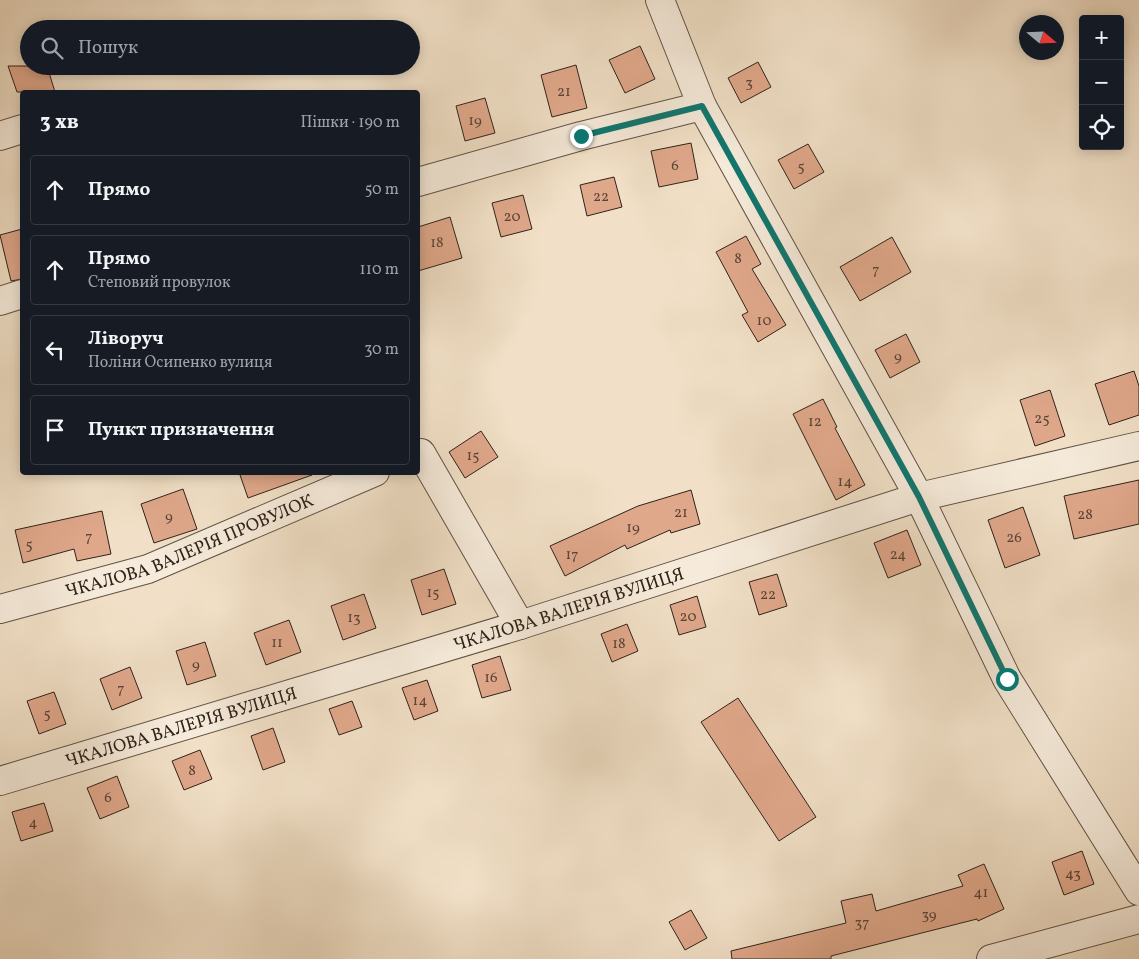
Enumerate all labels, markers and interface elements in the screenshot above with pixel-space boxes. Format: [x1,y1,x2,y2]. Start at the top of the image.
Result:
north arrow [1019,15,1064,60]
map controls [1079,15,1124,150]
button: + [1079,15,1124,60]
search box [20,20,420,75]
icon: search [38,34,66,62]
text: Пошук [78,35,138,61]
button: − [1079,60,1124,105]
house number: 3 [745,73,753,94]
house number: 21 [557,82,571,103]
button: locate [1079,105,1124,150]
text: 3 хв [40,108,79,137]
house number: 19 [468,111,482,132]
text: Пішки · 190 m [300,112,400,134]
route end [570,125,593,148]
house number: 6 [671,156,679,177]
house number: 5 [797,157,805,178]
icon: ahead [41,176,69,204]
text: Прямо [88,177,150,203]
text: 50 m [365,179,399,201]
house number: 22 [593,187,609,208]
house number: 20 [504,207,520,228]
house number: 18 [430,233,444,254]
text: Прямо [88,246,150,272]
house number: 8 [734,249,742,270]
icon: ahead [41,256,69,284]
text: 110 m [360,259,399,281]
house number: 7 [872,260,880,281]
text: Степовий провулок [88,272,231,294]
house number: 10 [757,311,771,332]
text: Ліворуч [88,326,163,352]
icon: left [41,336,69,364]
text: 30 m [364,339,399,361]
house number: 9 [894,347,902,368]
text: Поліни Осипенко вулиця [88,352,272,374]
house number: 25 [1034,409,1050,430]
house number: 12 [808,412,822,433]
icon: arrive [41,416,69,444]
text: Пункт призначення [88,417,274,443]
house number: 15 [466,446,480,467]
house number: 14 [838,472,852,493]
street label: ЧКАЛОВА ВАЛЕРІЯ ПРОВУЛОК [63,489,318,605]
house number: 21 [674,503,688,524]
house number: 28 [1077,505,1093,526]
house number: 9 [165,507,173,528]
house number: 19 [626,518,640,539]
house number: 7 [85,527,93,548]
house number: 26 [1006,528,1022,549]
house number: 5 [25,535,33,556]
house number: 17 [565,545,579,566]
house number: 24 [890,545,906,566]
street label: ЧКАЛОВА ВАЛЕРІЯ ВУЛИЦЯ [451,562,688,658]
house number: 15 [426,583,440,604]
house number: 22 [760,585,776,606]
house number: 20 [680,607,696,628]
house number: 13 [347,608,361,629]
house number: 11 [271,633,283,654]
house number: 18 [612,634,626,655]
house number: 9 [192,655,200,676]
house number: 16 [484,668,498,689]
route start [996,668,1019,691]
house number: 7 [117,679,125,700]
street label: ЧКАЛОВА ВАЛЕРІЯ ВУЛИЦЯ [63,682,300,775]
house number: 14 [413,691,427,712]
house number: 5 [43,704,51,725]
house number: 8 [188,761,196,782]
house number: 6 [104,788,112,809]
house number: 4 [29,813,38,834]
house number: 43 [1065,864,1081,885]
house number: 41 [974,883,988,904]
house number: 39 [921,905,937,926]
house number: 37 [855,913,869,934]

